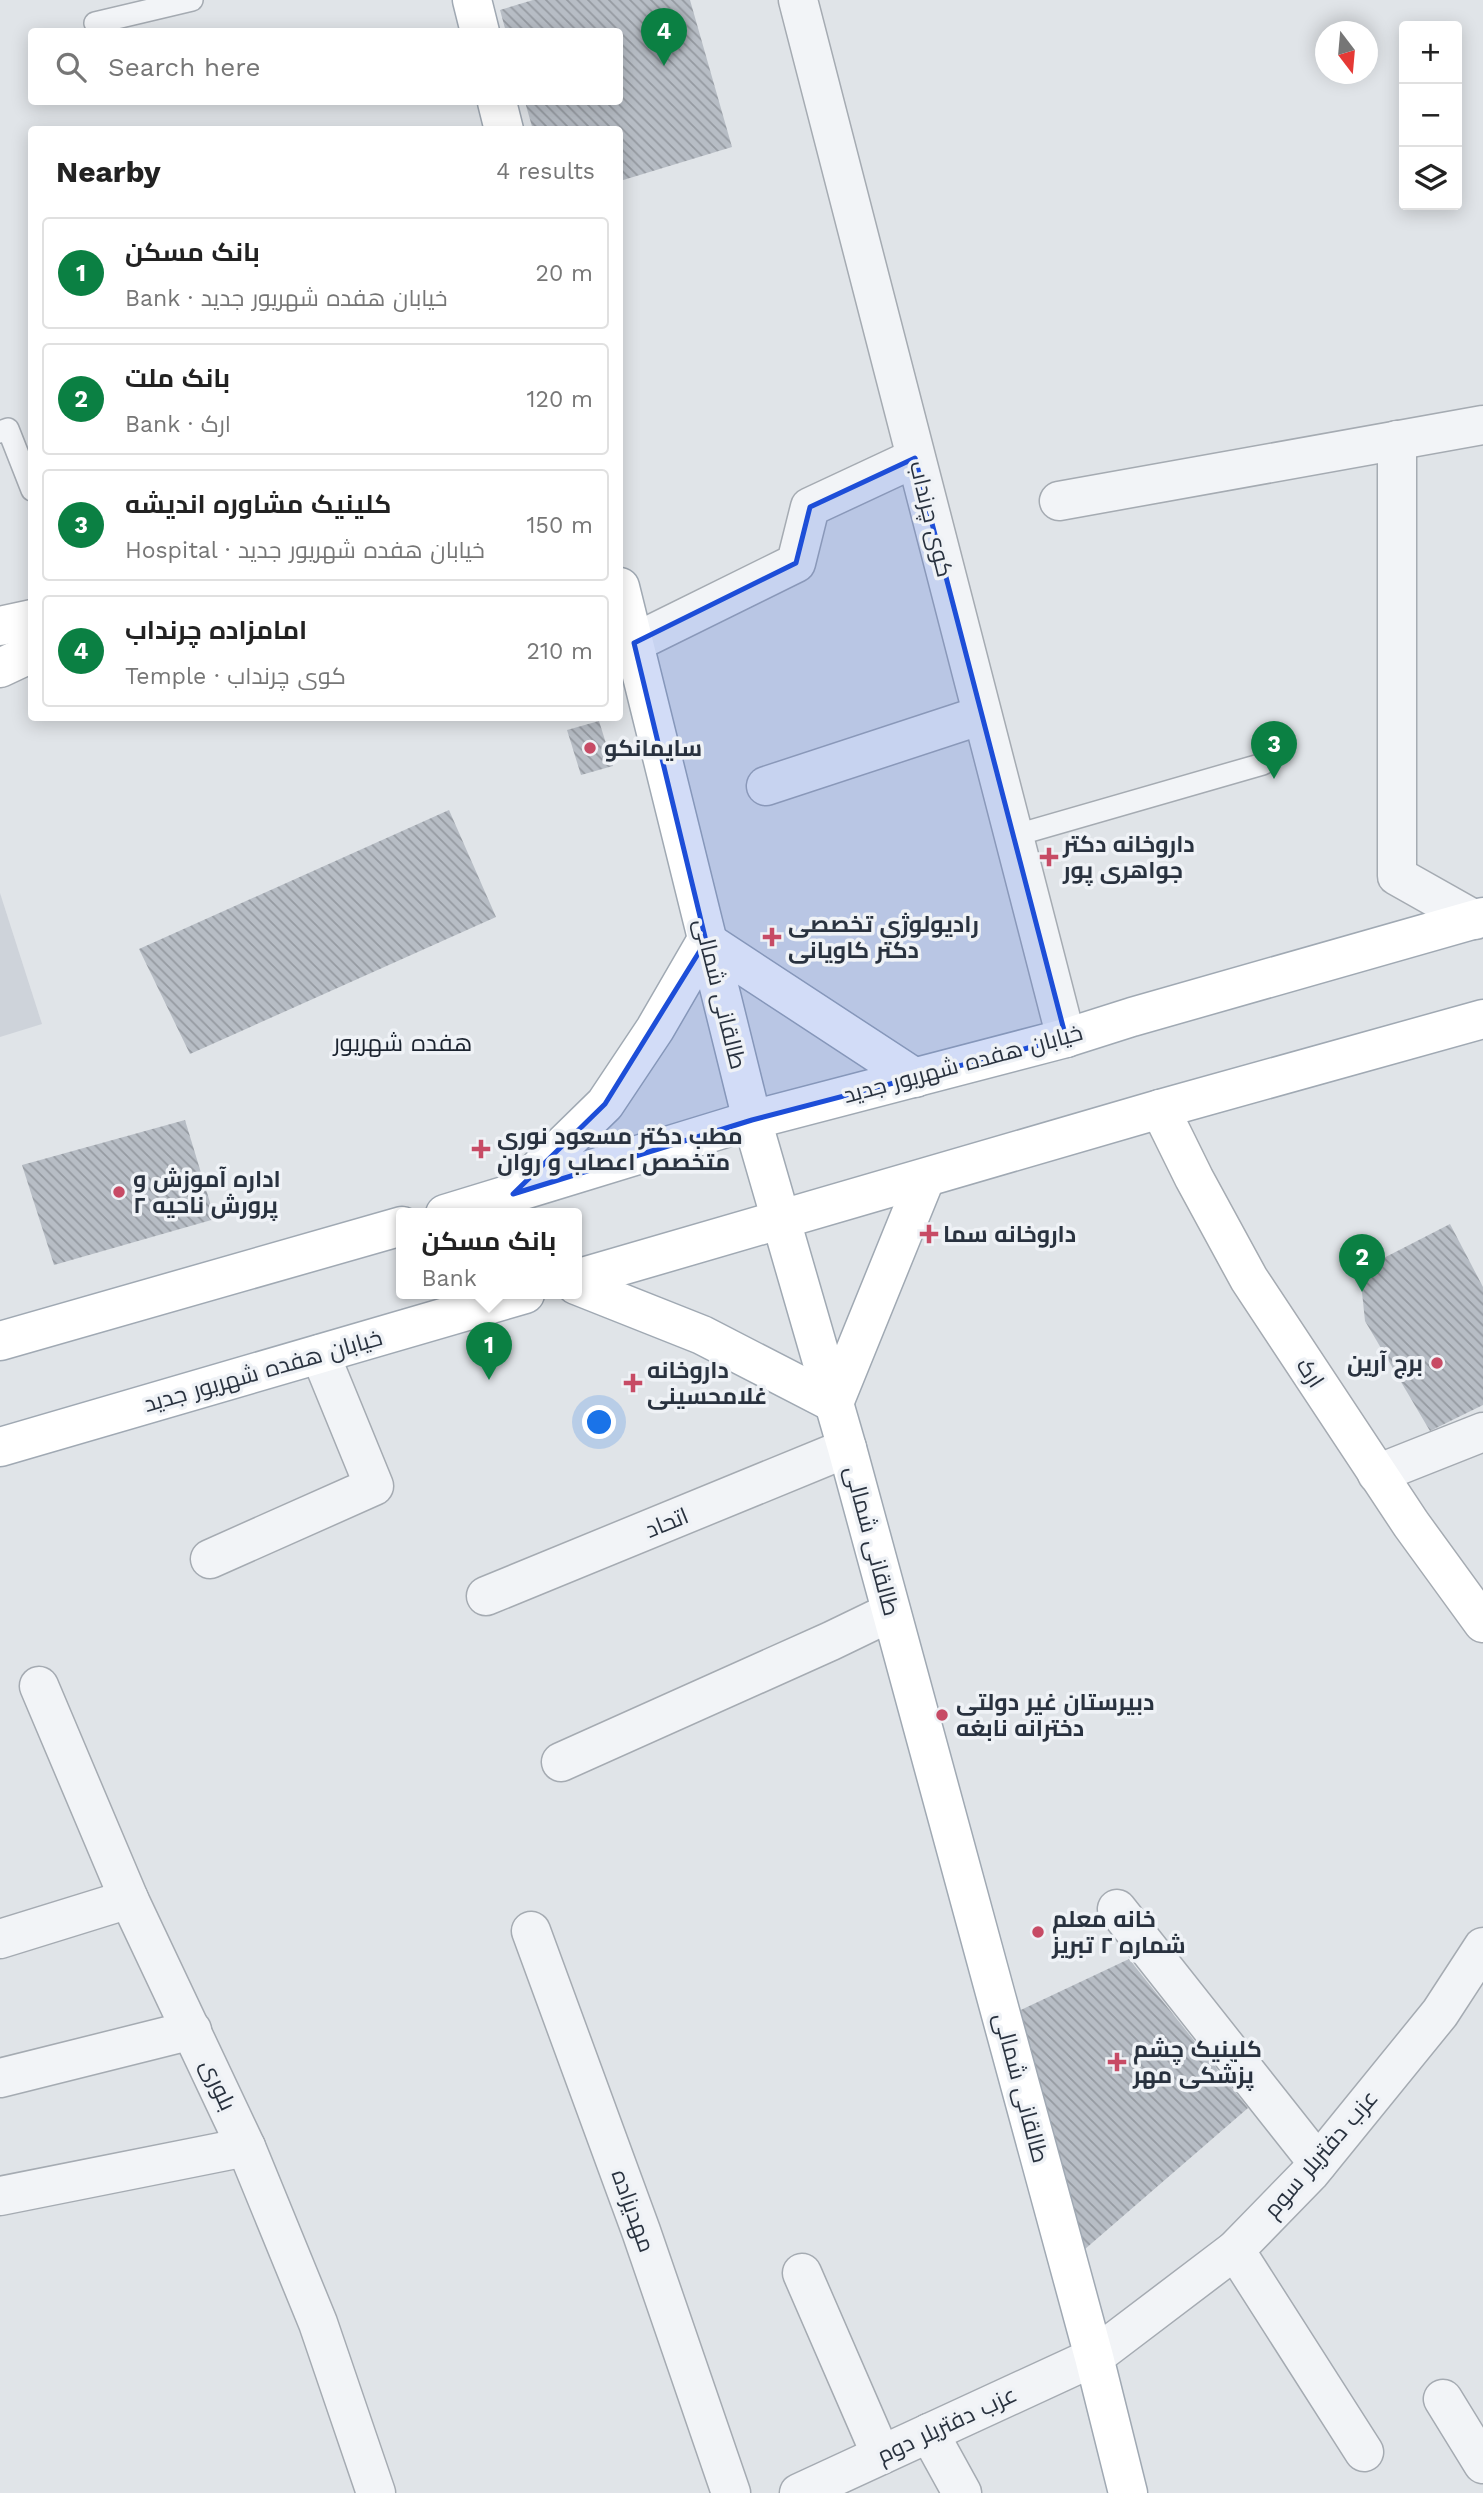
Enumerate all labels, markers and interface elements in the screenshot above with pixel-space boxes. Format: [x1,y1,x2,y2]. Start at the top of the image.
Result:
pin: 4 [641,8,687,66]
north arrow [1315,21,1378,84]
map controls [1399,21,1462,210]
button: + [1399,21,1462,84]
search box [28,28,623,105]
icon: search [52,48,90,86]
text: Search here [108,52,260,82]
button: − [1399,84,1462,147]
button: layers [1399,147,1462,210]
text: Nearby [56,154,161,189]
text: 4 results [496,158,595,185]
text: بانک مسکن [125,237,260,267]
text: 1 [76,260,86,287]
text: 20 m [536,260,593,287]
text: Bank · خیابان هفده شهریور جدید [125,285,448,312]
text: بانک ملت [125,363,230,393]
text: 2 [74,386,88,413]
text: 120 m [527,386,593,413]
text: Bank · ارک [125,411,231,438]
street label: کوی چرنداب [903,458,958,580]
text: کلینیک مشاوره اندیشه [125,489,391,519]
text: 3 [74,512,88,539]
text: 150 m [527,512,593,539]
text: Hospital · خیابان هفده شهریور جدید [125,537,485,564]
text: امامزاده چرنداب [125,615,307,645]
text: 4 [74,638,88,665]
text: 210 m [527,638,593,665]
text: Temple · کوی چرنداب [125,663,346,690]
pin: 3 [1251,721,1297,779]
place label: سایمانکو [604,735,702,762]
marker: سایمانکو [582,740,598,756]
place label: داروخانه دکتر جواهری پور [1062,831,1195,886]
marker: داروخانه دکتر جواهری پور [1041,849,1057,865]
place label: رادیولوژی تخصصی دکتر کاویانی [788,911,979,964]
street label: طالقانی شمالی [688,916,752,1072]
marker: رادیولوژی تخصصی دکتر کاویانی [762,927,782,947]
street label: خیابان هفده شهریور جدید [840,1019,1086,1109]
district label: هفده شهریور [332,1029,472,1057]
place label: مطب دکتر مسعود نوری متخصص اعصاب و روان [497,1123,743,1176]
marker: مطب دکتر مسعود نوری متخصص اعصاب و روان [471,1139,491,1159]
place label: اداره آموزش و پرورش ناحیه ۲ [133,1166,281,1221]
marker: اداره آموزش و پرورش ناحیه ۲ [111,1184,127,1200]
popup [396,1208,582,1299]
place label: داروخانه سما [943,1221,1076,1248]
text: بانک مسکن [422,1226,556,1256]
marker: داروخانه سما [921,1226,937,1242]
pin: 2 [1339,1234,1385,1292]
text: Bank [422,1265,477,1292]
pin: 1 [466,1322,512,1380]
street label: خیابان هفده شهریور جدید [141,1324,385,1418]
place label: برج آرین [1347,1350,1423,1379]
street label: ارک [1290,1353,1330,1393]
marker: برج آرین [1429,1355,1445,1371]
place label: داروخانه غلامحسینی [647,1357,767,1410]
marker: داروخانه غلامحسینی [625,1375,641,1391]
your location [582,1405,616,1439]
street label: طالقانی شمالی [839,1463,905,1619]
street label: اتحاد [642,1502,692,1544]
place label: دبیرستان غیر دولتی دخترانه نابغه [956,1689,1154,1742]
marker: دبیرستان غیر دولتی دخترانه نابغه [934,1707,950,1723]
place label: خانه معلم شماره ۲ تبریز [1051,1906,1186,1959]
marker: خانه معلم شماره ۲ تبریز [1030,1924,1046,1940]
street label: طالقانی شمالی [988,2010,1054,2166]
place label: کلینیک چشم پزشکی مهر [1132,2036,1262,2091]
marker: کلینیک چشم پزشکی مهر [1107,2052,1127,2072]
street label: بلوری [195,2055,241,2115]
street label: عزب دفتریلر سوم [1258,2085,1385,2225]
street label: مهدیزاده [606,2166,660,2256]
street label: عزب دفتریلر دوم [873,2381,1022,2471]

